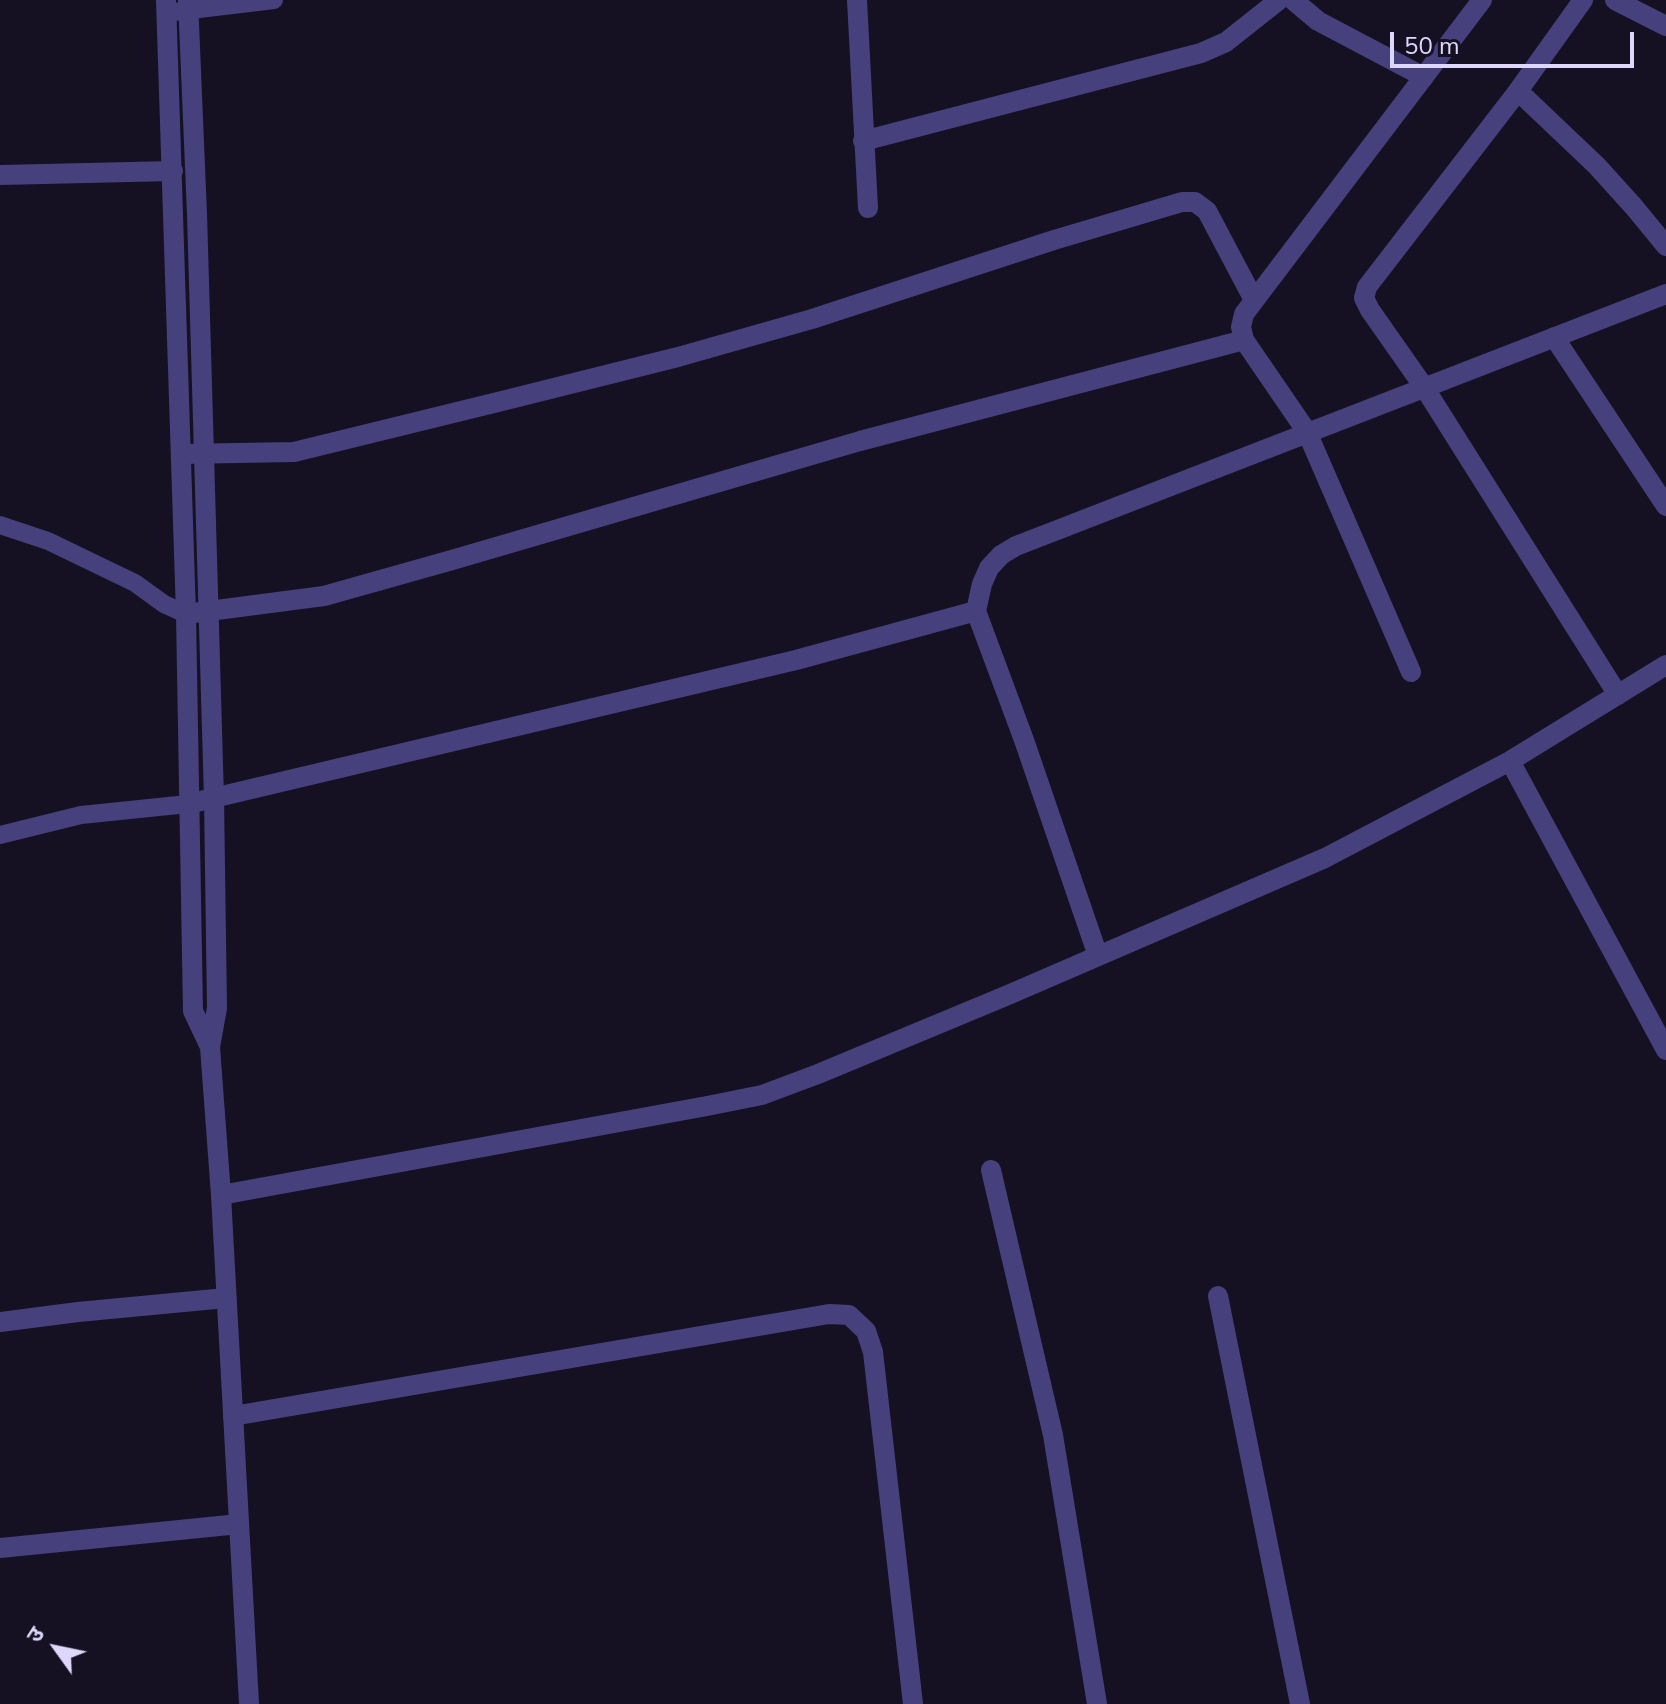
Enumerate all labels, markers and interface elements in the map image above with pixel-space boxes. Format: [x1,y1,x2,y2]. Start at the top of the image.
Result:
scale bar [1394,16,1638,66]
text: 50 m [1404,30,1460,62]
north arrow [16,1608,96,1688]
text: उ [20,1621,52,1648]

